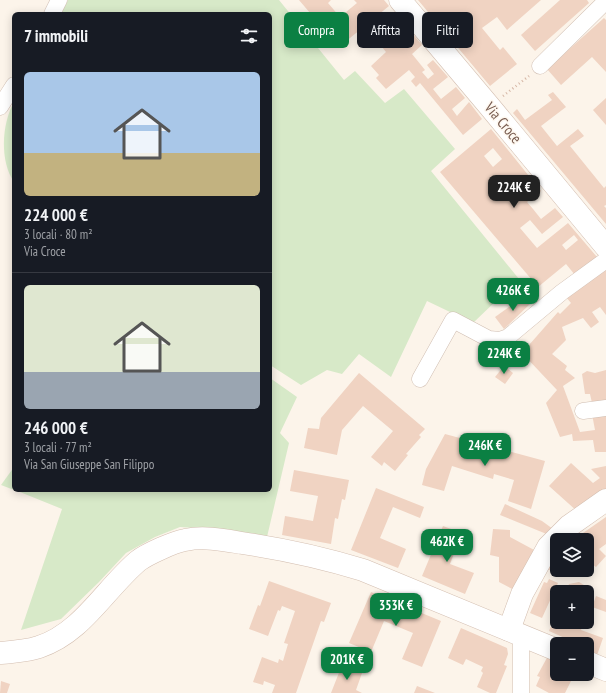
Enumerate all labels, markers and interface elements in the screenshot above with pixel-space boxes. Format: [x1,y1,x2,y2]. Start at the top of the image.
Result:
chip: Compra [284,12,349,48]
chip: Affitta [357,12,414,48]
chip: Filtri [422,12,473,48]
text: 7 immobili [24,25,88,47]
icon: filters [238,25,260,47]
street label: Via Croce [480,97,526,147]
icon: home [106,98,178,170]
pin: 224K € [481,175,547,209]
text: 224K € [497,179,531,196]
text: 224 000 € [24,204,88,226]
text: 3 locali · 80 m² [24,226,92,243]
text: Via Croce [24,243,66,260]
pin: 426K € [480,278,546,312]
text: 426K € [496,282,530,299]
icon: home [106,311,178,383]
pin: 224K € [471,341,537,375]
text: 224K € [487,345,521,362]
text: 246 000 € [24,417,88,439]
pin: 246K € [452,433,518,467]
text: 246K € [468,437,502,454]
text: 3 locali · 77 m² [24,439,92,456]
text: Via San Giuseppe San Filippo [24,456,154,473]
pin: 462K € [414,529,480,563]
text: 462K € [430,533,464,550]
map controls [550,533,594,681]
button: layers [550,533,594,577]
button: + [550,585,594,629]
pin: 353K € [363,593,429,627]
text: 353K € [379,597,413,614]
button: − [550,637,594,681]
pin: 201K € [314,647,380,681]
text: 201K € [330,651,364,668]

